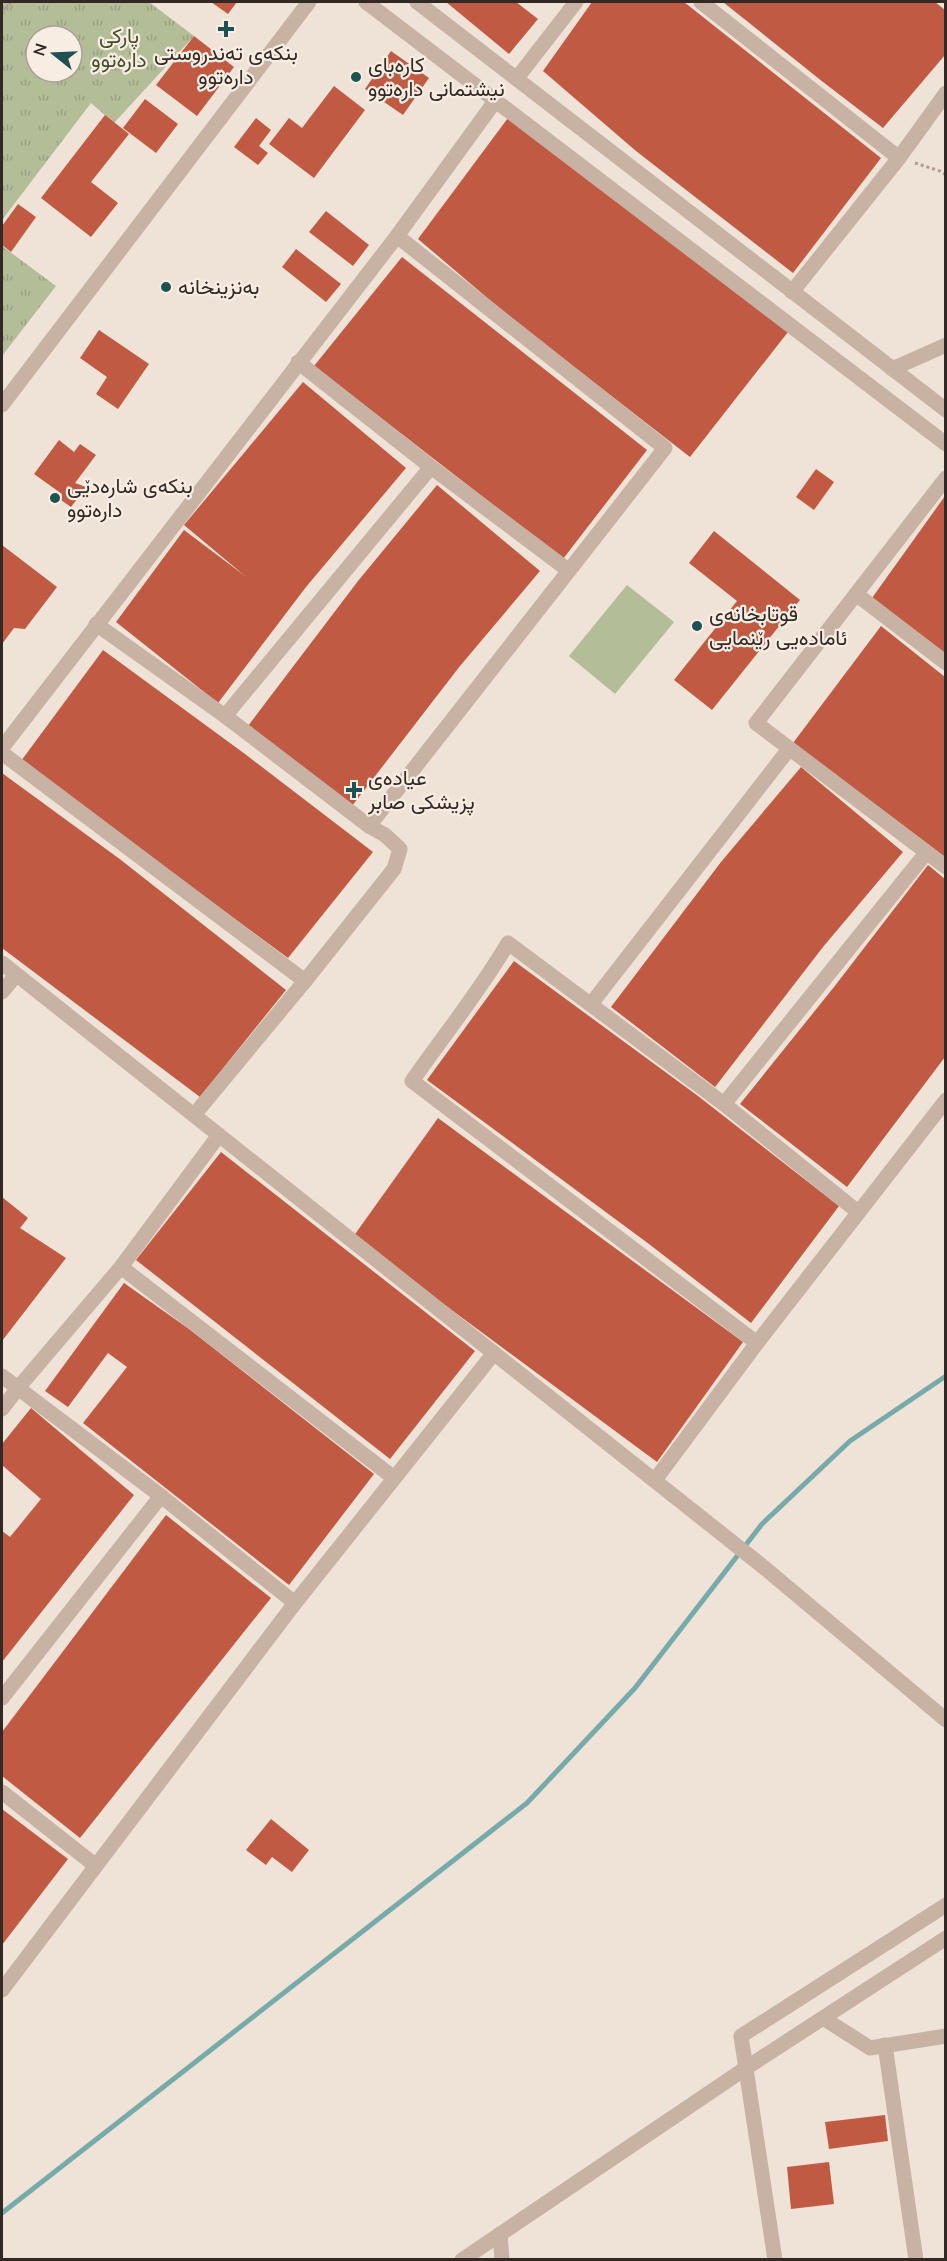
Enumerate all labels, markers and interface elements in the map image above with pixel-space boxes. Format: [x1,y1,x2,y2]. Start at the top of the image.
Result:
marker: بنکەی تەندروستی دارەتوو [217,20,235,38]
park label: پارکی دارەتوو [91,22,147,74]
north arrow [24,24,84,84]
place label: بنکەی تەندروستی دارەتوو [154,39,298,91]
text: N [28,41,53,59]
place label: کارەبای نیشتمانی دارەتوو [368,51,505,103]
marker: کارەبای نیشتمانی دارەتوو [349,70,363,84]
place label: بەنزینخانە [178,273,260,301]
marker: بەنزینخانە [159,280,173,294]
place label: بنکەی شارەدێی دارەتوو [67,472,193,524]
marker: بنکەی شارەدێی دارەتوو [48,491,62,505]
place label: قوتابخانەی ئامادەیی رێنمایی [709,600,847,652]
marker: قوتابخانەی ئامادەیی رێنمایی [690,619,704,633]
place label: عیادەی پزیشکی صابر [367,764,475,816]
marker: عیادەی پزیشکی صابر [345,781,363,799]

